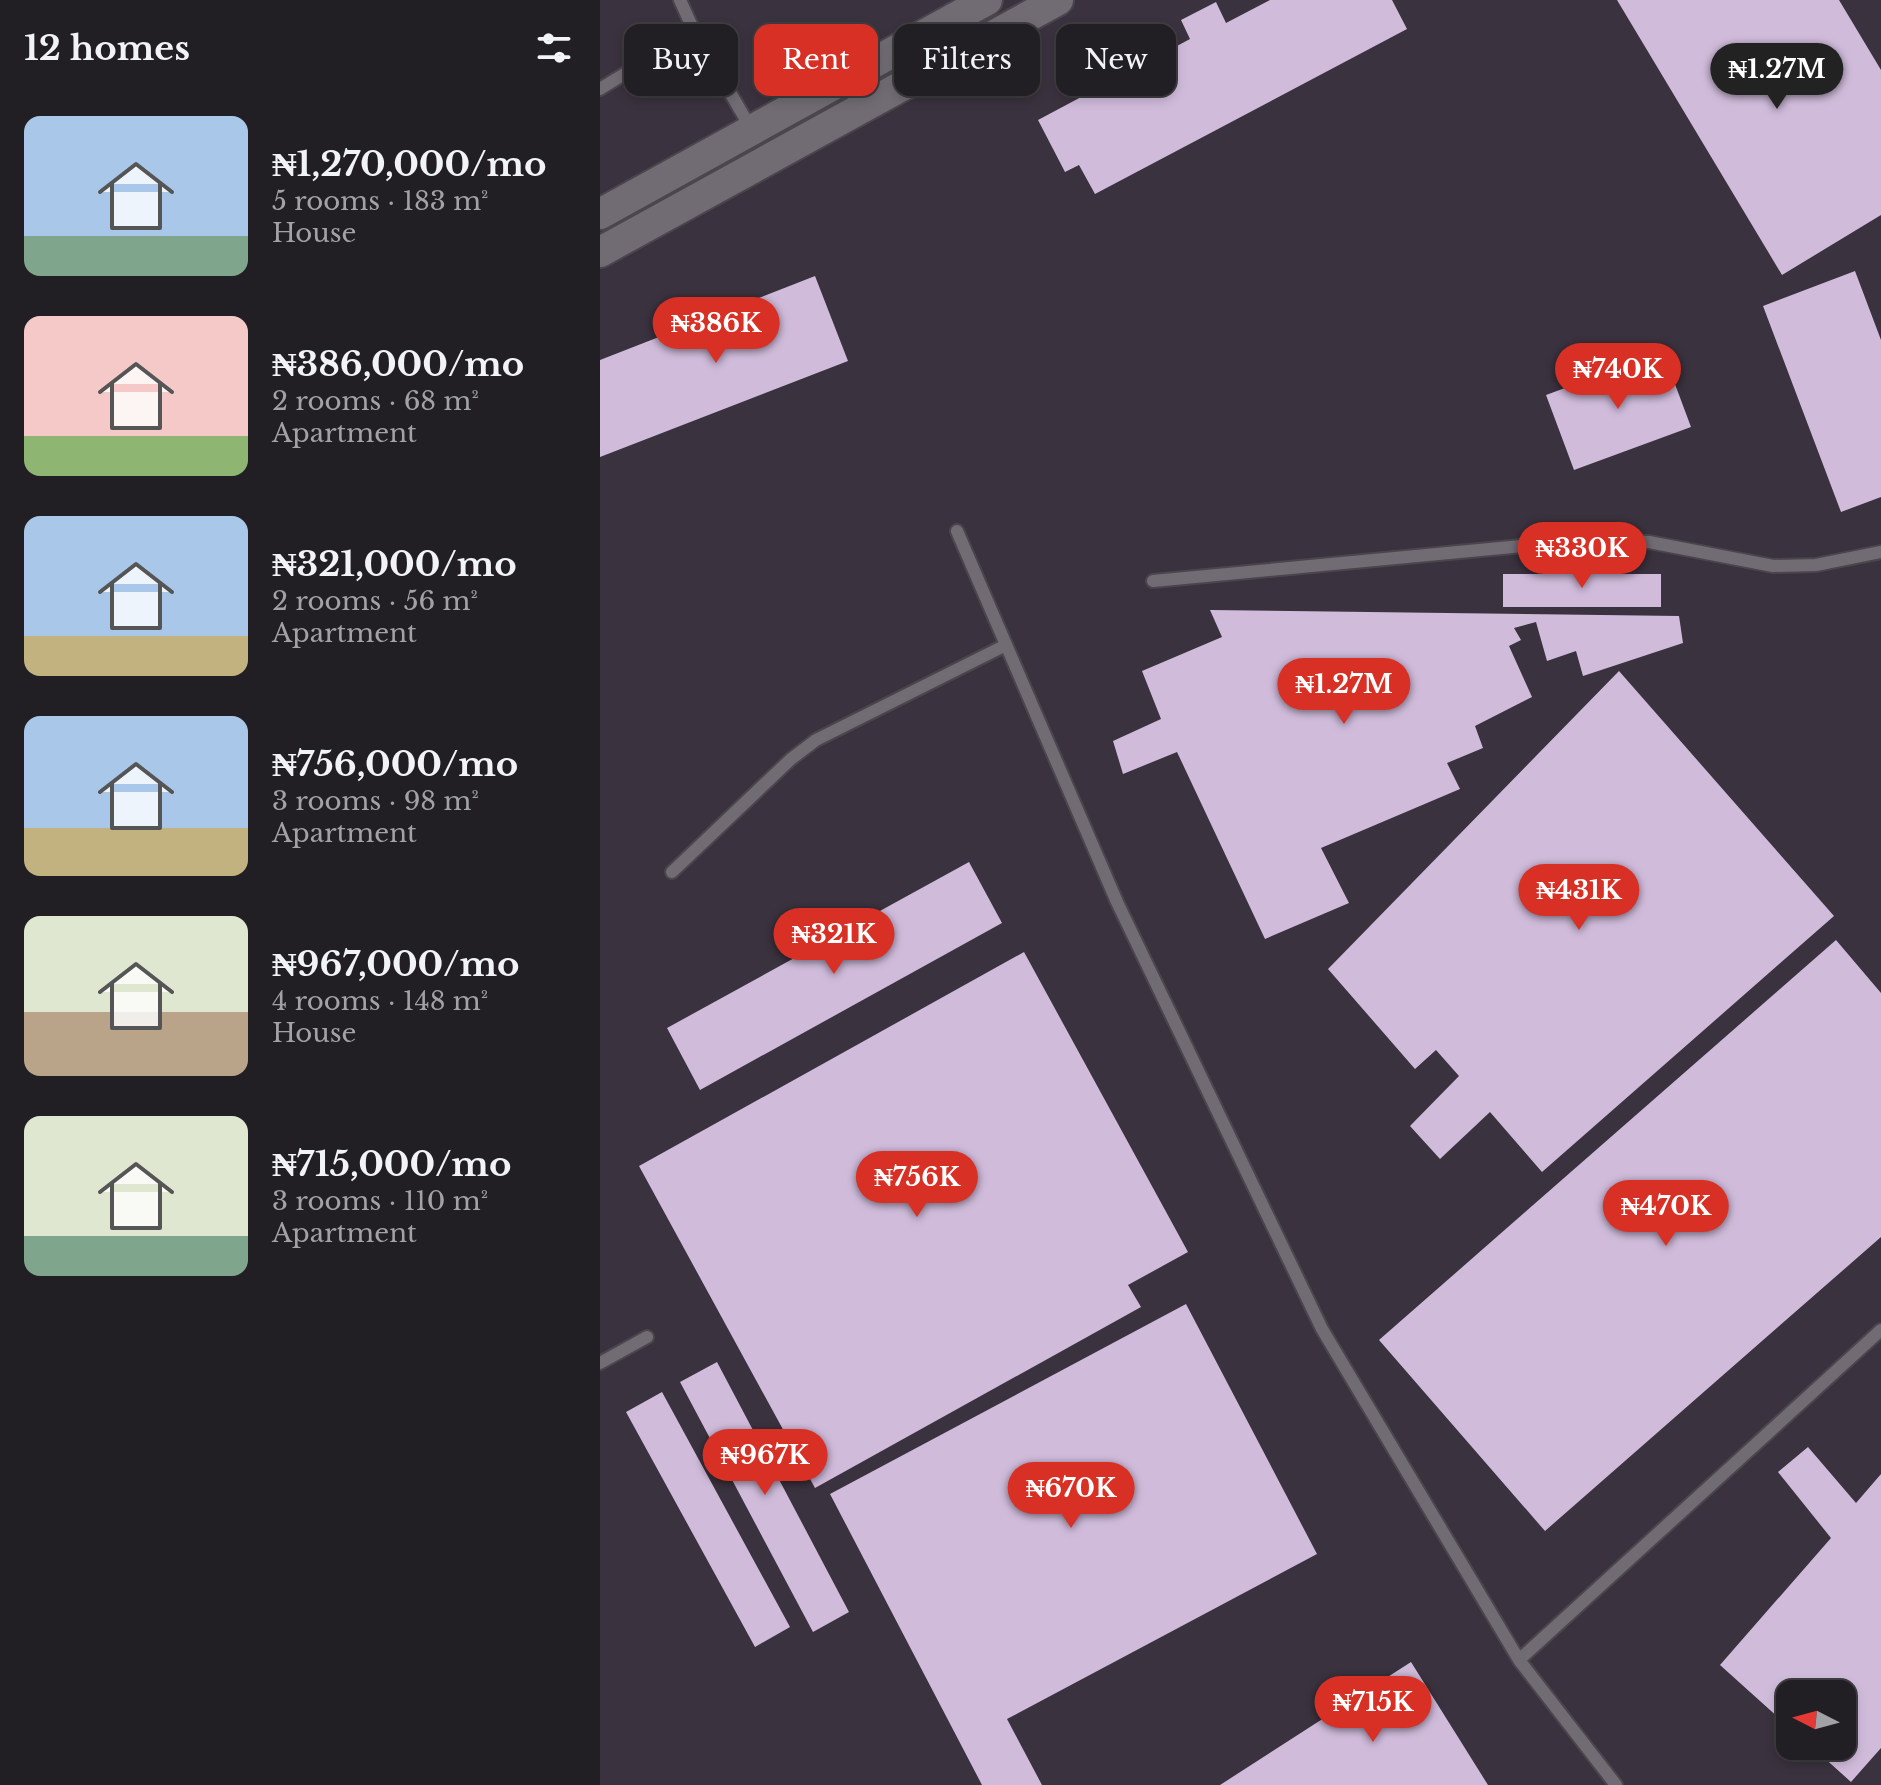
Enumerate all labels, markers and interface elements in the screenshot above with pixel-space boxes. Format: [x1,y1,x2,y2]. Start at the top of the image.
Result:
chip: Buy [624,24,738,96]
chip: Rent [754,24,878,96]
chip: Filters [894,24,1040,96]
chip: New [1056,24,1176,96]
icon: filters [532,26,576,70]
text: 12 homes [24,27,190,69]
pin: ₦1.27M [1712,43,1842,111]
text: ₦1.27M [1728,53,1826,85]
text: ₦1,270,000/mo [272,143,546,185]
icon: home [88,148,184,244]
text: 5 rooms · 183 m² [272,185,489,217]
text: House [272,217,356,249]
pin: ₦386K [660,297,772,365]
text: ₦386K [671,307,761,339]
text: ₦386,000/mo [272,343,524,385]
pin: ₦740K [1562,343,1674,411]
icon: home [88,348,184,444]
text: ₦740K [1573,353,1663,385]
text: 2 rooms · 68 m² [272,385,479,417]
text: Apartment [272,417,417,449]
pin: ₦330K [1526,522,1638,590]
text: ₦330K [1536,532,1628,564]
text: ₦321,000/mo [272,543,517,585]
icon: home [88,548,184,644]
text: 2 rooms · 56 m² [272,585,478,617]
text: Apartment [272,617,417,649]
pin: ₦1.27M [1279,658,1409,726]
text: ₦1.27M [1295,668,1393,700]
text: ₦756,000/mo [272,743,518,785]
icon: home [88,748,184,844]
text: 3 rooms · 98 m² [272,785,479,817]
text: Apartment [272,817,417,849]
pin: ₦431K [1523,864,1635,932]
text: ₦431K [1536,874,1622,906]
pin: ₦321K [778,908,890,976]
text: ₦321K [792,918,876,950]
text: ₦967,000/mo [272,943,520,985]
icon: home [88,948,184,1044]
text: 4 rooms · 148 m² [272,985,488,1017]
text: House [272,1017,356,1049]
text: ₦715,000/mo [272,1143,511,1185]
icon: home [88,1148,184,1244]
pin: ₦756K [861,1151,973,1219]
text: ₦756K [874,1161,960,1193]
pin: ₦470K [1610,1180,1722,1248]
text: 3 rooms · 110 m² [272,1185,488,1217]
text: ₦470K [1621,1190,1711,1222]
text: Apartment [272,1217,417,1249]
pin: ₦967K [709,1429,821,1497]
text: ₦967K [721,1439,809,1471]
pin: ₦670K [1015,1462,1127,1530]
text: ₦670K [1026,1472,1116,1504]
pin: ₦715K [1317,1676,1429,1744]
north arrow [1776,1680,1856,1760]
map controls [1776,1680,1856,1760]
text: ₦715K [1333,1686,1413,1718]

